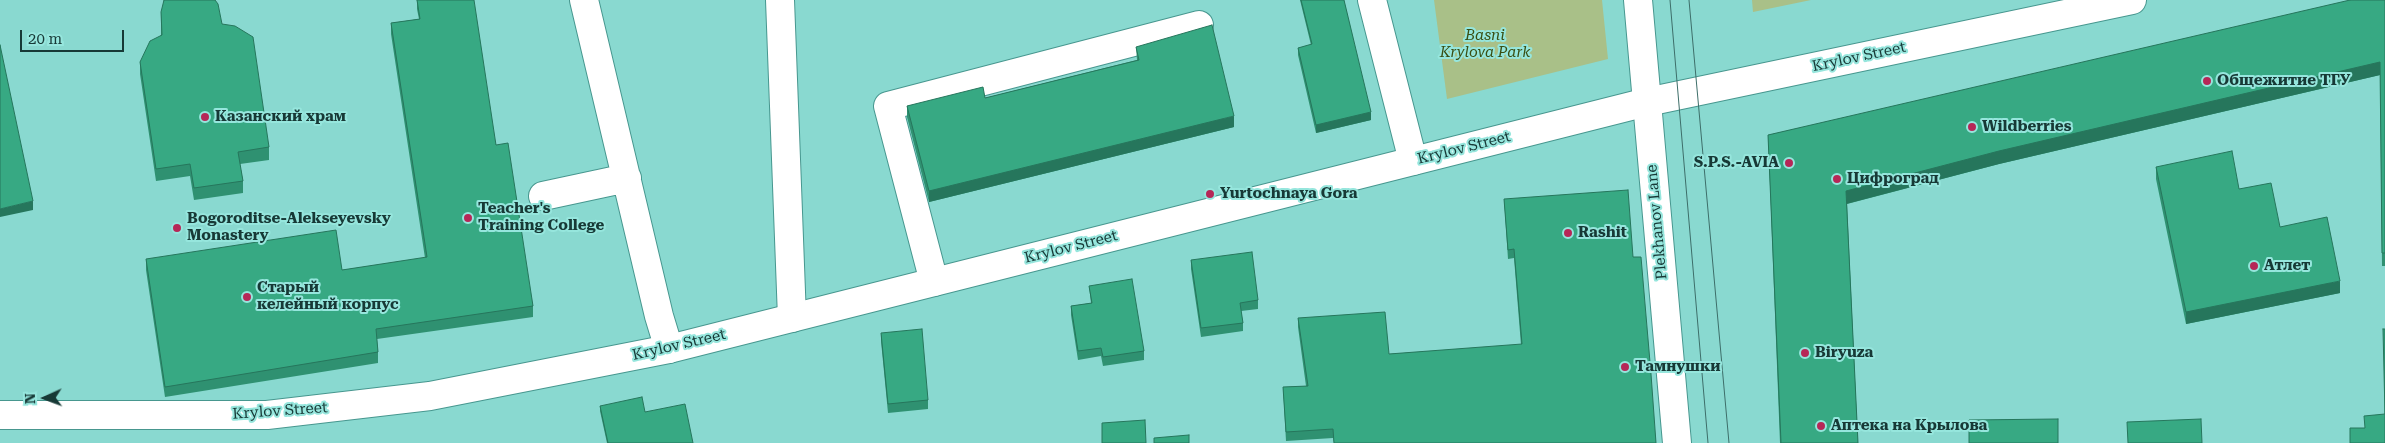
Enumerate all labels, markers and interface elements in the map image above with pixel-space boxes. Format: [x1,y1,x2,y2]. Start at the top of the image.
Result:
scale bar [22,20,126,52]
park label: Basni Krylova Park [1440,27,1530,62]
text: 20 m [28,30,62,48]
street label: Krylov Street [1811,38,1907,76]
place label: Общежитие ТГУ [2217,72,2350,90]
marker: Общежитие ТГУ [2201,75,2213,87]
place label: Казанский храм [215,108,346,126]
marker: Казанский храм [199,111,211,123]
place label: Wildberries [1982,118,2071,136]
marker: Wildberries [1966,121,1978,133]
street label: Krylov Street [1416,128,1512,168]
place label: S.P.S.-AVIA [1694,154,1779,172]
marker: S.P.S.-AVIA [1783,157,1795,169]
street label: Plekhanov Lane [1643,164,1671,280]
place label: Цифроград [1847,170,1939,188]
marker: Цифроград [1831,173,1843,185]
place label: Yurtochnaya Gora [1220,185,1358,203]
marker: Yurtochnaya Gora [1204,188,1216,200]
place label: Teacher's Training College [478,200,604,235]
place label: Bogoroditse-Alekseyevsky Monastery [187,210,391,245]
marker: Teacher's Training College [462,212,474,224]
marker: Bogoroditse-Alekseyevsky Monastery [171,222,183,234]
place label: Rashit [1578,224,1627,242]
street label: Krylov Street [1023,227,1119,267]
marker: Rashit [1562,227,1574,239]
place label: Атлет [2264,257,2310,275]
marker: Атлет [2248,260,2260,272]
place label: Старый келейный корпус [257,279,399,314]
marker: Старый келейный корпус [241,291,253,303]
street label: Krylov Street [631,326,727,364]
place label: Biryuza [1815,344,1873,362]
marker: Biryuza [1799,347,1811,359]
place label: Тамнушки [1635,358,1721,376]
marker: Тамнушки [1619,361,1631,373]
north arrow [20,373,70,423]
text: N [22,393,38,404]
street label: Krylov Street [232,399,328,423]
place label: Аптека на Крылова [1831,417,1987,435]
marker: Аптека на Крылова [1815,420,1827,432]

